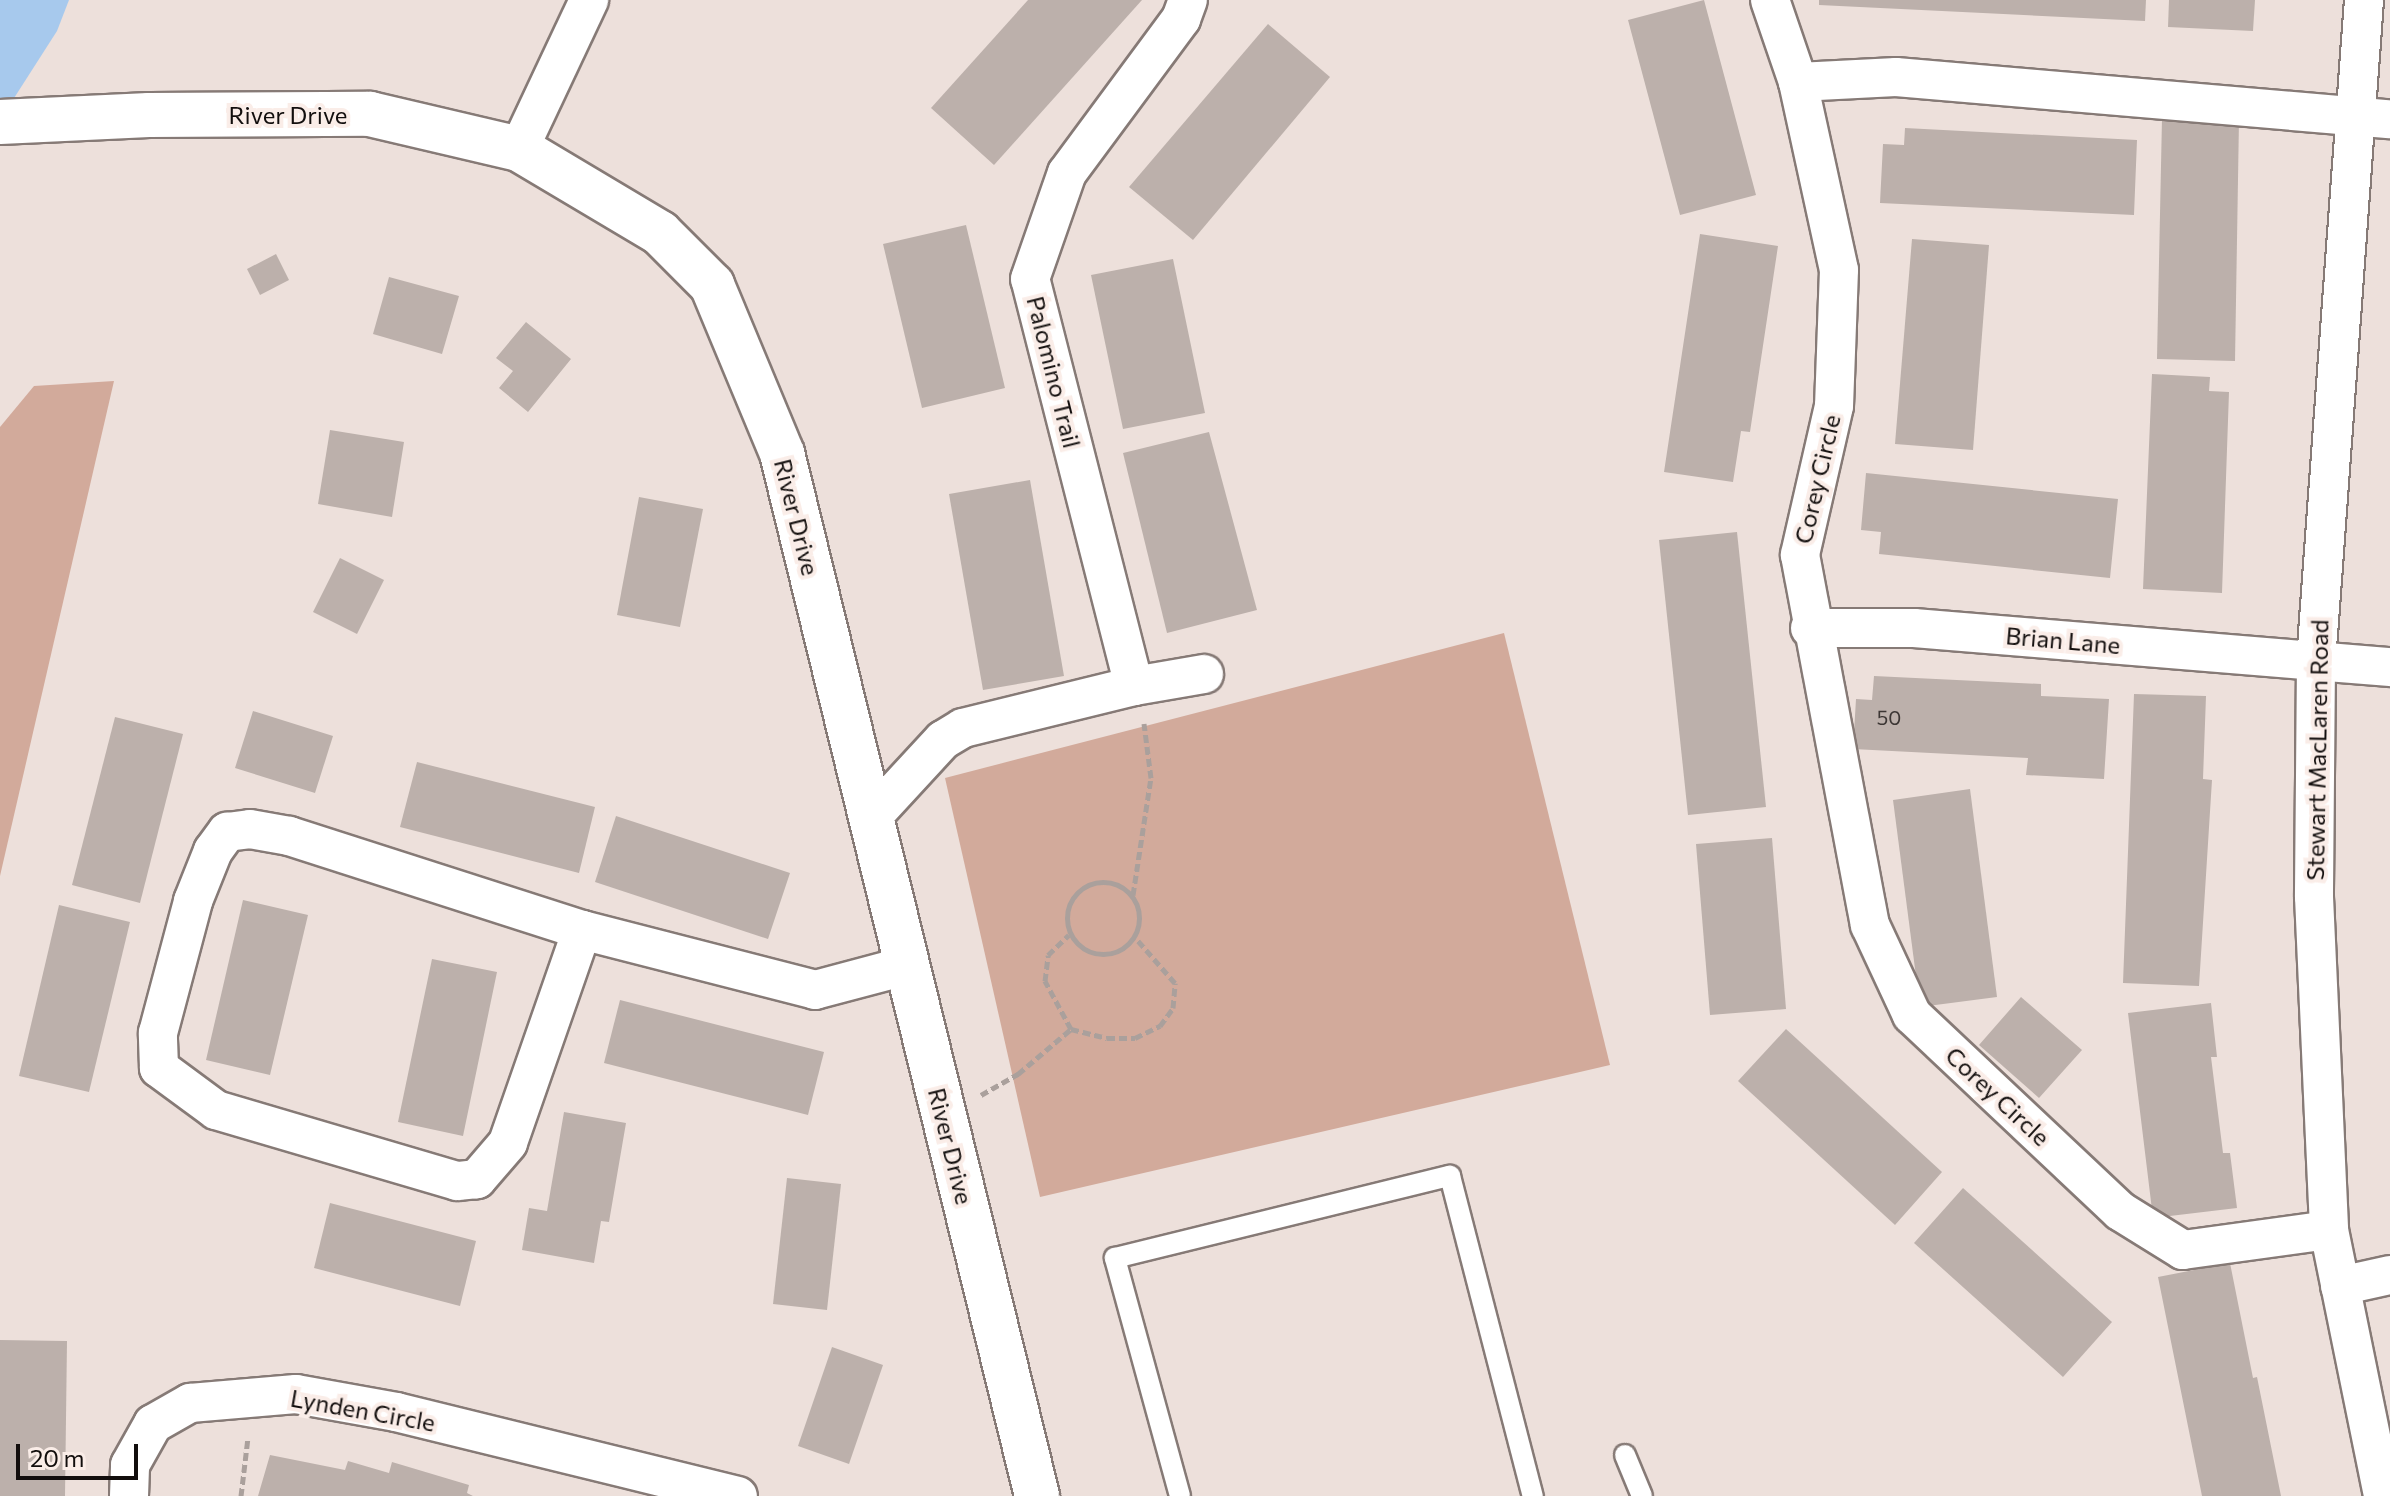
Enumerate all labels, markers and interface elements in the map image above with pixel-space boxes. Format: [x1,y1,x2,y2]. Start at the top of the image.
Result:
street label: River Drive [229,101,347,129]
street label: Palomino Trail [1021,293,1087,451]
street label: Corey Circle [1788,412,1846,546]
street label: River Drive [769,456,825,578]
street label: Stewart MacLaren Road [2300,619,2334,881]
street label: Brian Lane [2005,621,2121,659]
house number: 50 [1877,705,1901,729]
street label: Corey Circle [1940,1041,2056,1151]
street label: River Drive [923,1085,979,1207]
street label: Lynden Circle [288,1383,438,1437]
scale bar [20,1428,142,1478]
text: 20 m [30,1443,84,1472]

